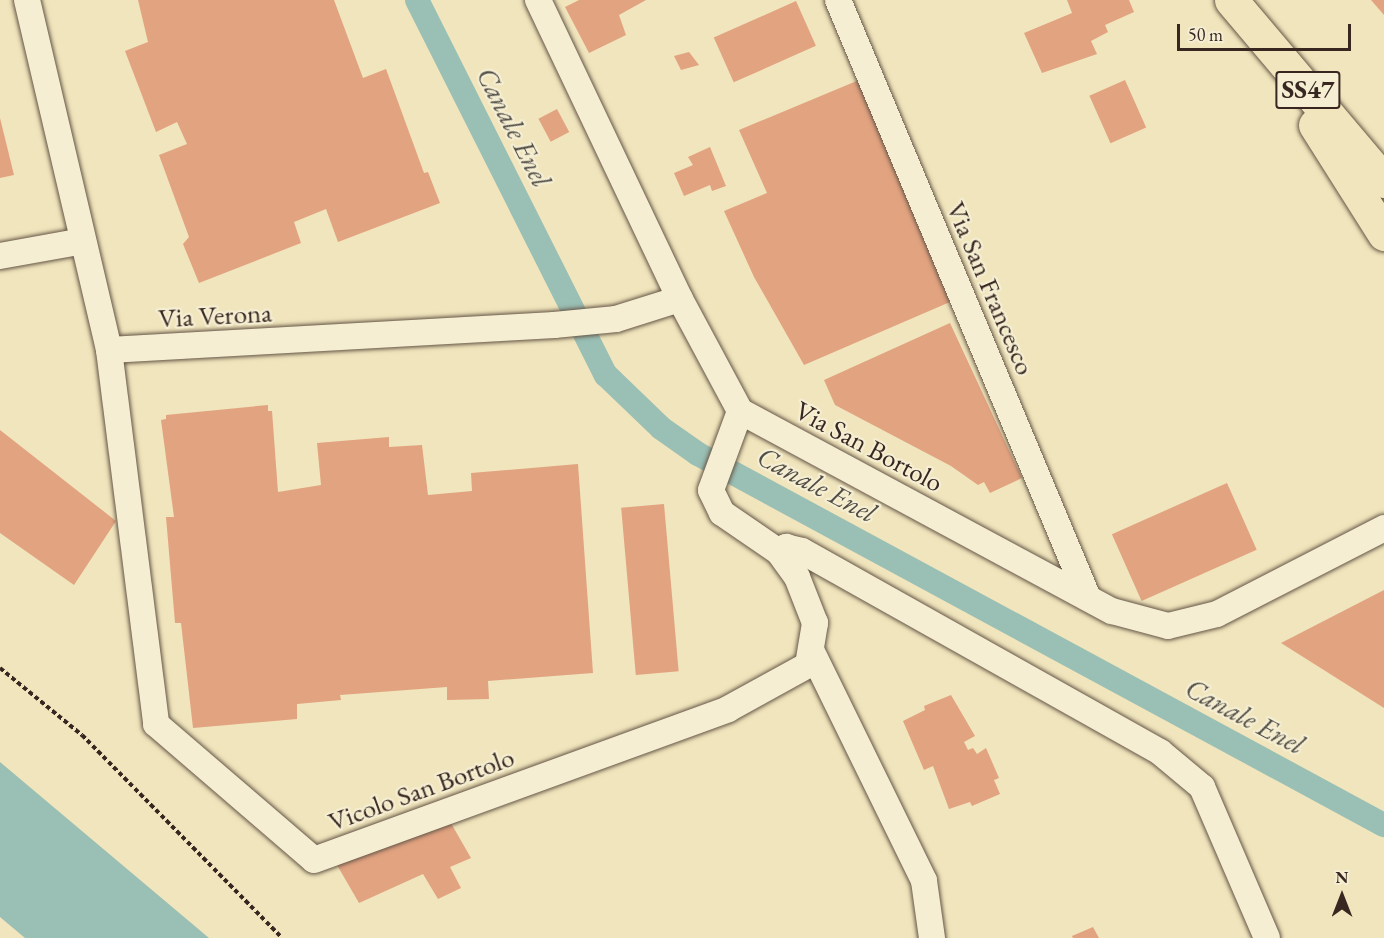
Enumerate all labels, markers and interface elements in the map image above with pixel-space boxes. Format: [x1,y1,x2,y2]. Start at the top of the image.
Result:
scale bar [1180,12,1354,50]
text: 50 m [1188,23,1223,46]
water label: Canale Enel [470,62,558,192]
road number: SS47 [1275,67,1341,113]
street label: Via San Francesco [940,197,1042,379]
street label: Via Verona [157,296,273,334]
street label: Via San Bortolo [789,393,949,499]
water label: Canale Enel [752,439,882,529]
water label: Canale Enel [1180,671,1310,761]
street label: Vicolo San Bortolo [324,740,518,838]
north arrow [1312,866,1372,926]
text: N [1336,867,1348,888]

